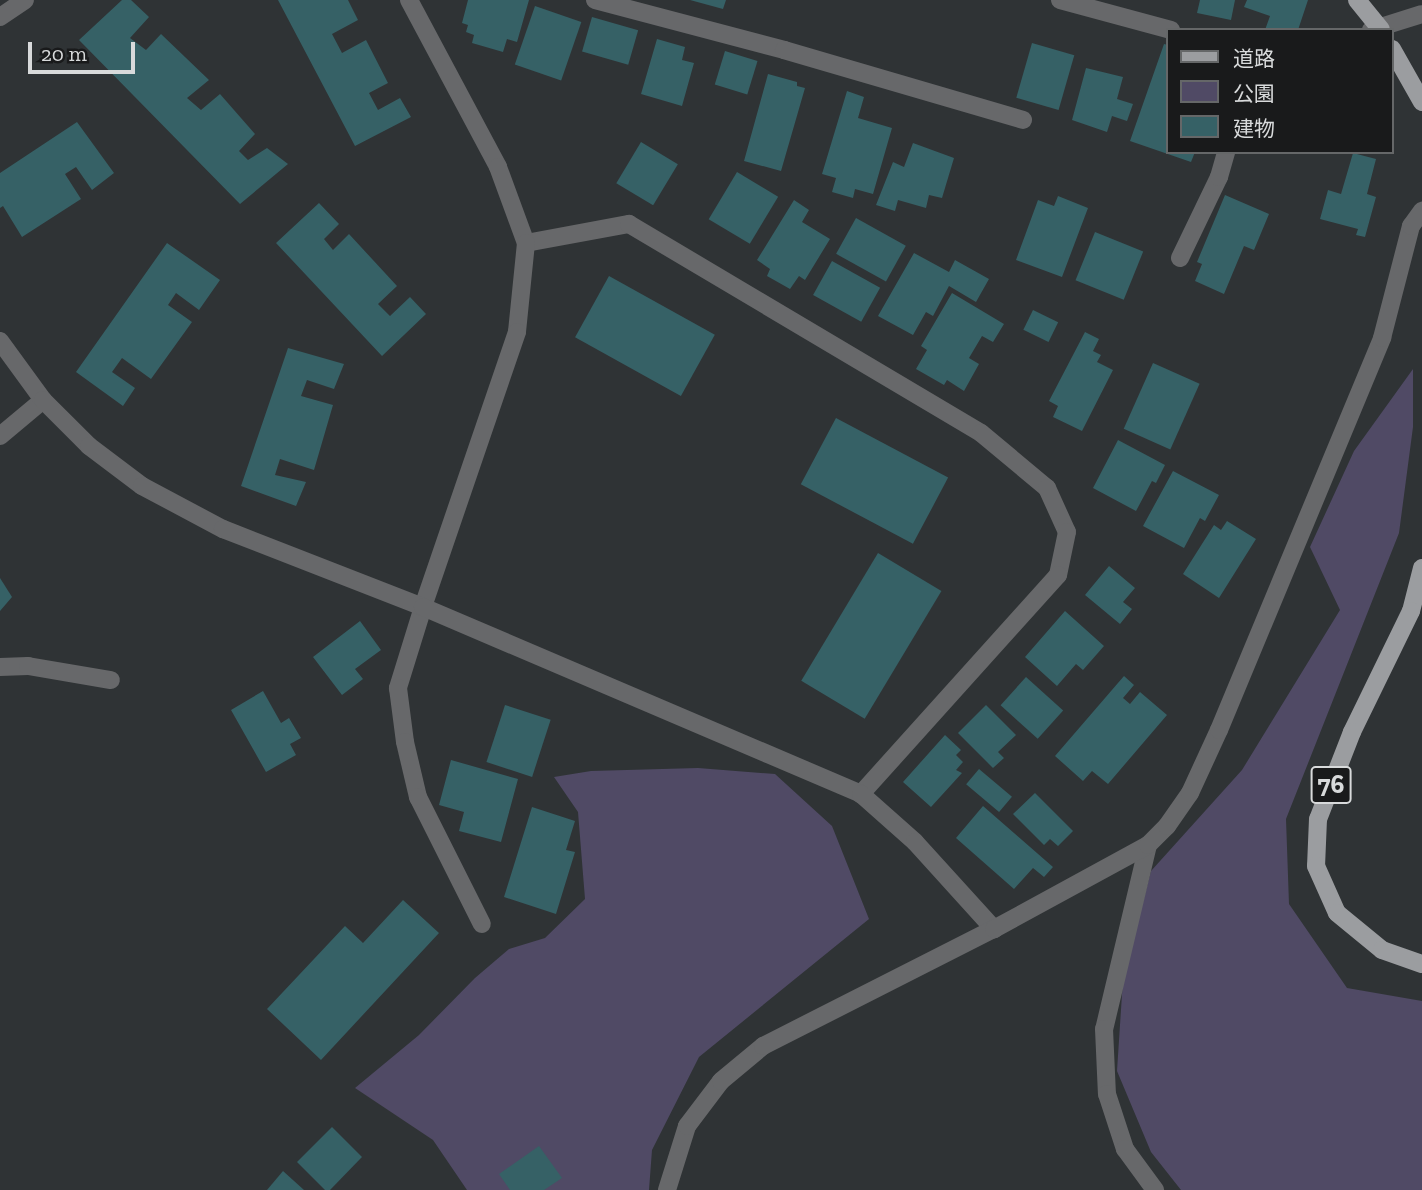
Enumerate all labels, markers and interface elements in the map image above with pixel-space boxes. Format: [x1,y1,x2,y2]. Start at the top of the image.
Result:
scale bar [32,28,138,72]
legend [1166,28,1394,154]
text: 20 m [41,41,87,66]
text: 道路 [1233,46,1275,71]
text: 公園 [1233,81,1275,106]
text: 建物 [1233,116,1275,141]
road number: 76 [1310,762,1352,807]

